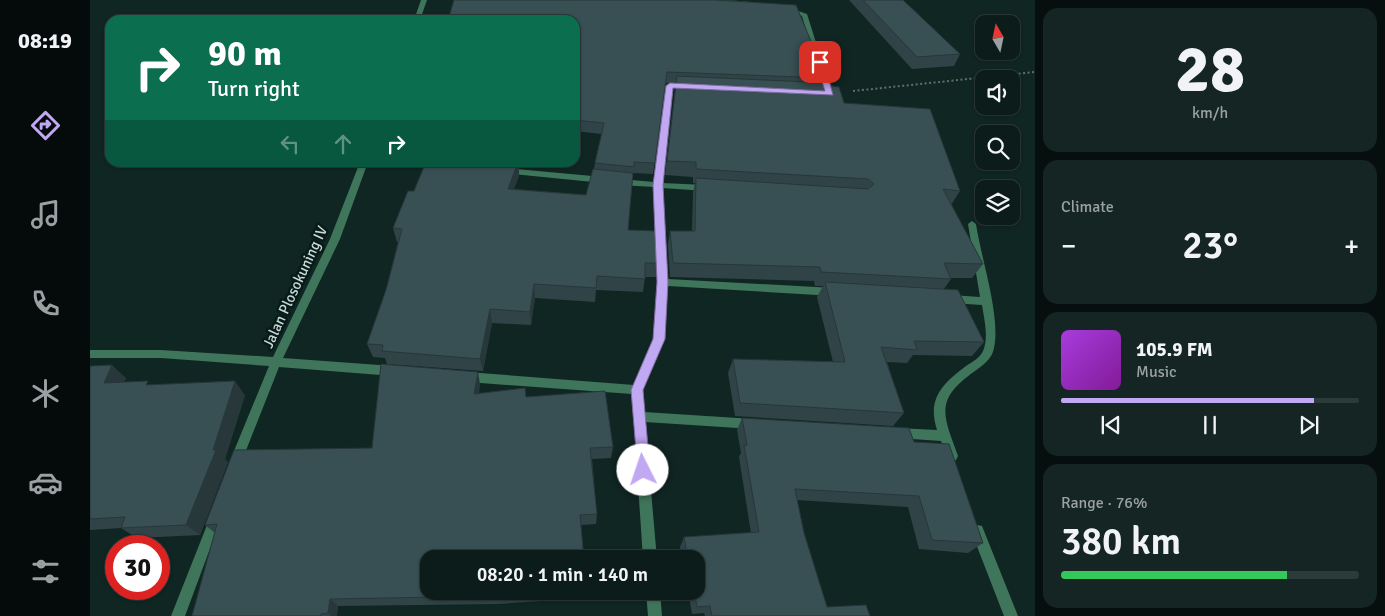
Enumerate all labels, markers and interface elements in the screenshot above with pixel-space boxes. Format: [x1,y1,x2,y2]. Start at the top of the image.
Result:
north arrow [975,15,1020,60]
map controls [975,15,1020,225]
text: 08:19 [18,27,72,54]
text: 28 [1175,30,1245,110]
text: 90 m [208,32,282,75]
icon: right [125,35,190,100]
pin [799,41,841,83]
icon: arrive [806,48,834,76]
button: sound [975,70,1020,115]
text: Turn right [208,75,300,102]
text: km/h [1192,103,1228,123]
icon: directions [28,108,63,143]
button: search [975,125,1020,170]
icon: left [276,130,304,158]
icon: ahead [329,130,357,158]
icon: right [382,130,410,158]
button: layers [975,180,1020,225]
icon: music [28,197,63,232]
text: Climate [1061,197,1114,217]
text: 23° [1182,222,1238,269]
street label: Jalan Plosokuning IV [259,223,331,351]
text: − [1061,229,1076,263]
text: + [1344,229,1359,263]
icon: phone [28,286,63,321]
text: 105.9 FM [1136,338,1213,362]
text: Music [1136,362,1177,382]
icon: climate [28,376,63,411]
icon: previous [1097,411,1125,439]
icon: pause [1196,411,1224,439]
icon: next [1295,411,1323,439]
position arrow [616,443,668,495]
icon: car [28,465,63,500]
text: Range · 76% [1061,493,1147,513]
text: 380 km [1061,518,1181,565]
speed limit sign: 30 [105,535,170,600]
icon: filters [28,554,63,589]
text: 08:20 · 1 min · 140 m [477,563,648,587]

